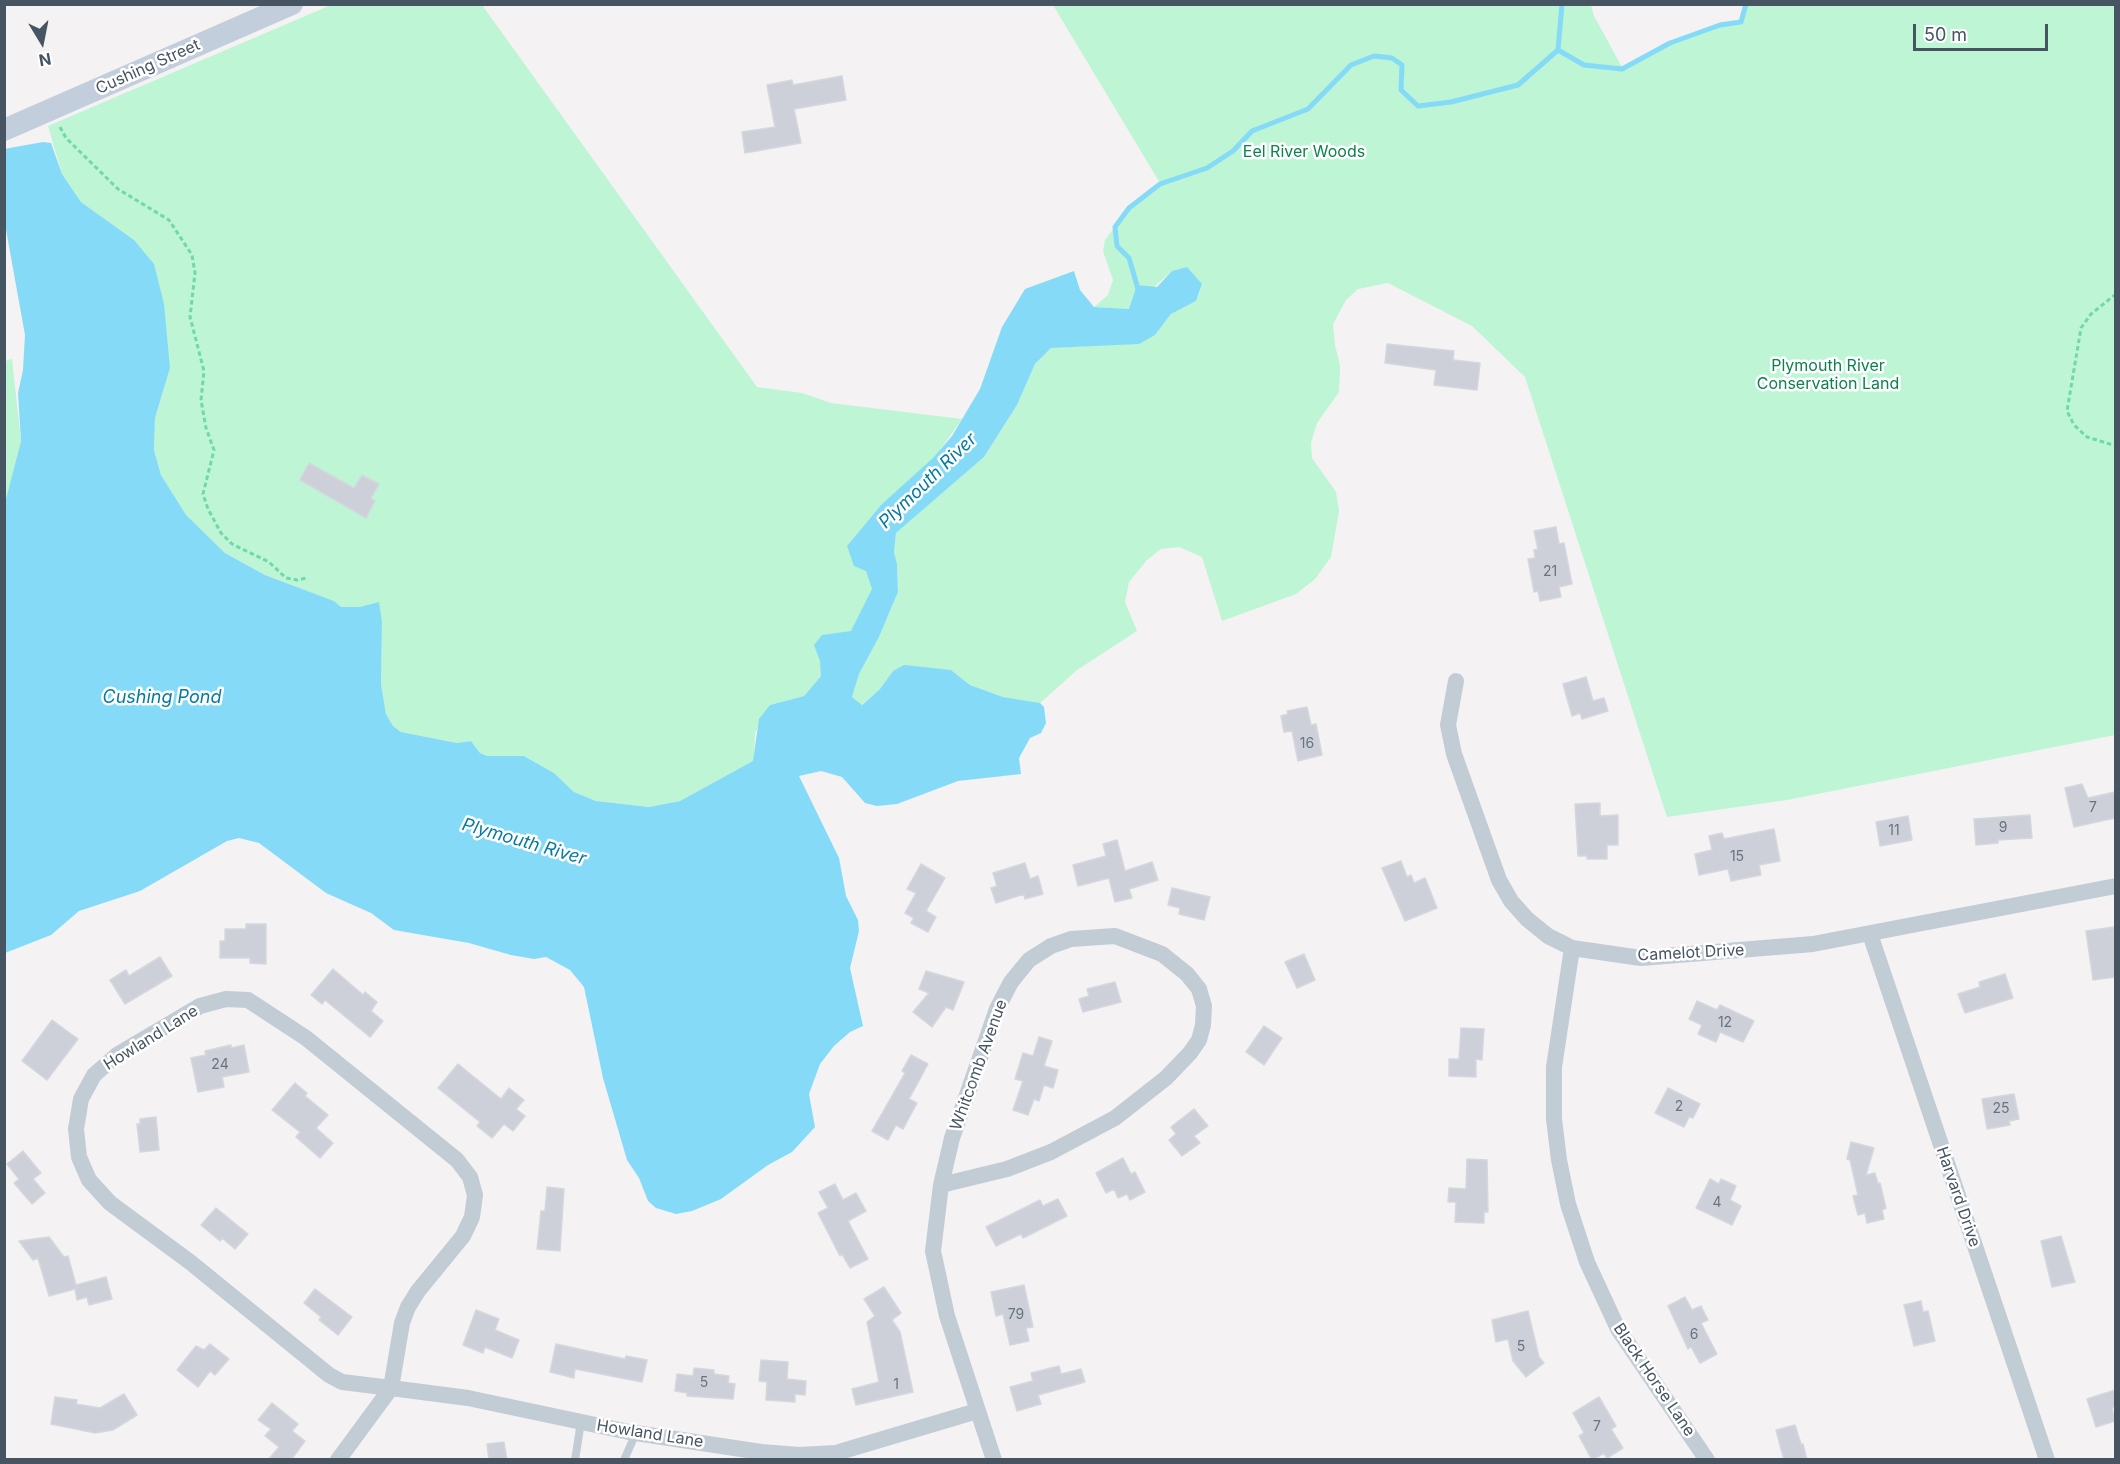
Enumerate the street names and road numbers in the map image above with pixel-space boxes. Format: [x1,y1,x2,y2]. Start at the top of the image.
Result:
street label: Cushing Street [93,35,203,99]
street label: Camelot Drive [1637,941,1745,965]
street label: Whitcomb Avenue [946,997,1012,1133]
street label: Howland Lane [100,1001,202,1075]
street label: Harvard Drive [1932,1144,1984,1250]
street label: Black Horse Lane [1609,1320,1699,1440]
street label: Howland Lane [595,1416,705,1452]

